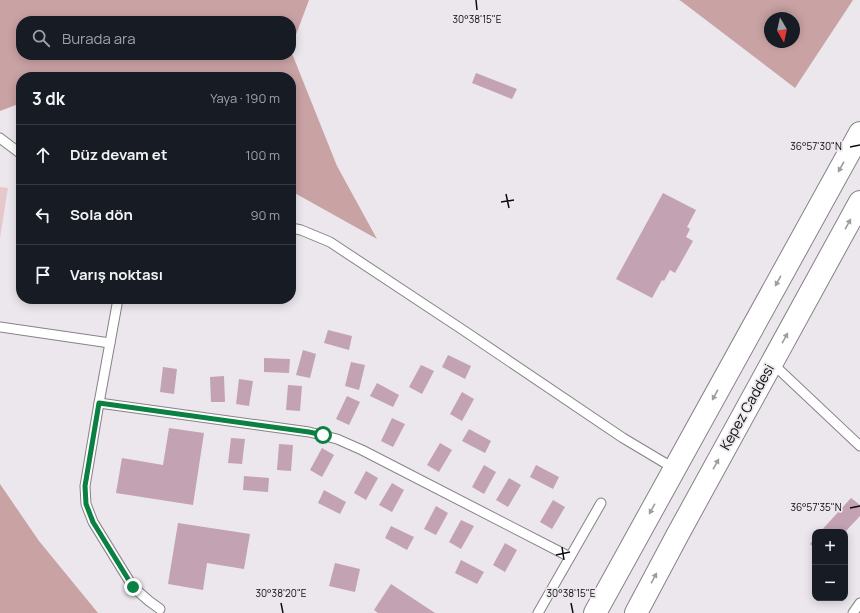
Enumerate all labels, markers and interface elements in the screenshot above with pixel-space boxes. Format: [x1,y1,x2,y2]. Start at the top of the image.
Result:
text: 30°38'15"E [453,12,502,26]
north arrow [764,12,800,48]
search box [16,16,296,60]
icon: search [30,27,52,49]
text: Burada ara [62,28,136,49]
text: 3 dk [32,87,65,110]
text: Yaya · 190 m [210,89,280,107]
text: 36°57'30"N [790,139,842,153]
icon: ahead [32,144,54,166]
text: Düz devam et [70,144,167,165]
text: 100 m [245,146,280,164]
one-way arrow [838,161,845,173]
icon: left [32,204,54,226]
text: Sola dön [70,204,133,225]
text: 90 m [250,206,280,224]
one-way arrow [845,218,851,230]
icon: arrive [32,264,54,286]
text: Varış noktası [70,264,163,285]
one-way arrow [775,275,782,287]
one-way arrow [782,332,789,344]
street label: Kepez Caddesi [715,360,778,453]
one-way arrow [712,389,719,401]
route start [314,426,332,444]
one-way arrow [713,458,719,470]
text: 36°57'35"N [790,500,842,514]
one-way arrow [649,503,656,514]
map controls [812,529,848,601]
button: + [812,529,848,565]
button: − [812,565,848,601]
one-way arrow [651,573,658,584]
route end [124,578,142,596]
text: 30°38'20"E [255,586,307,600]
text: 30°38'15"E [547,586,596,600]

